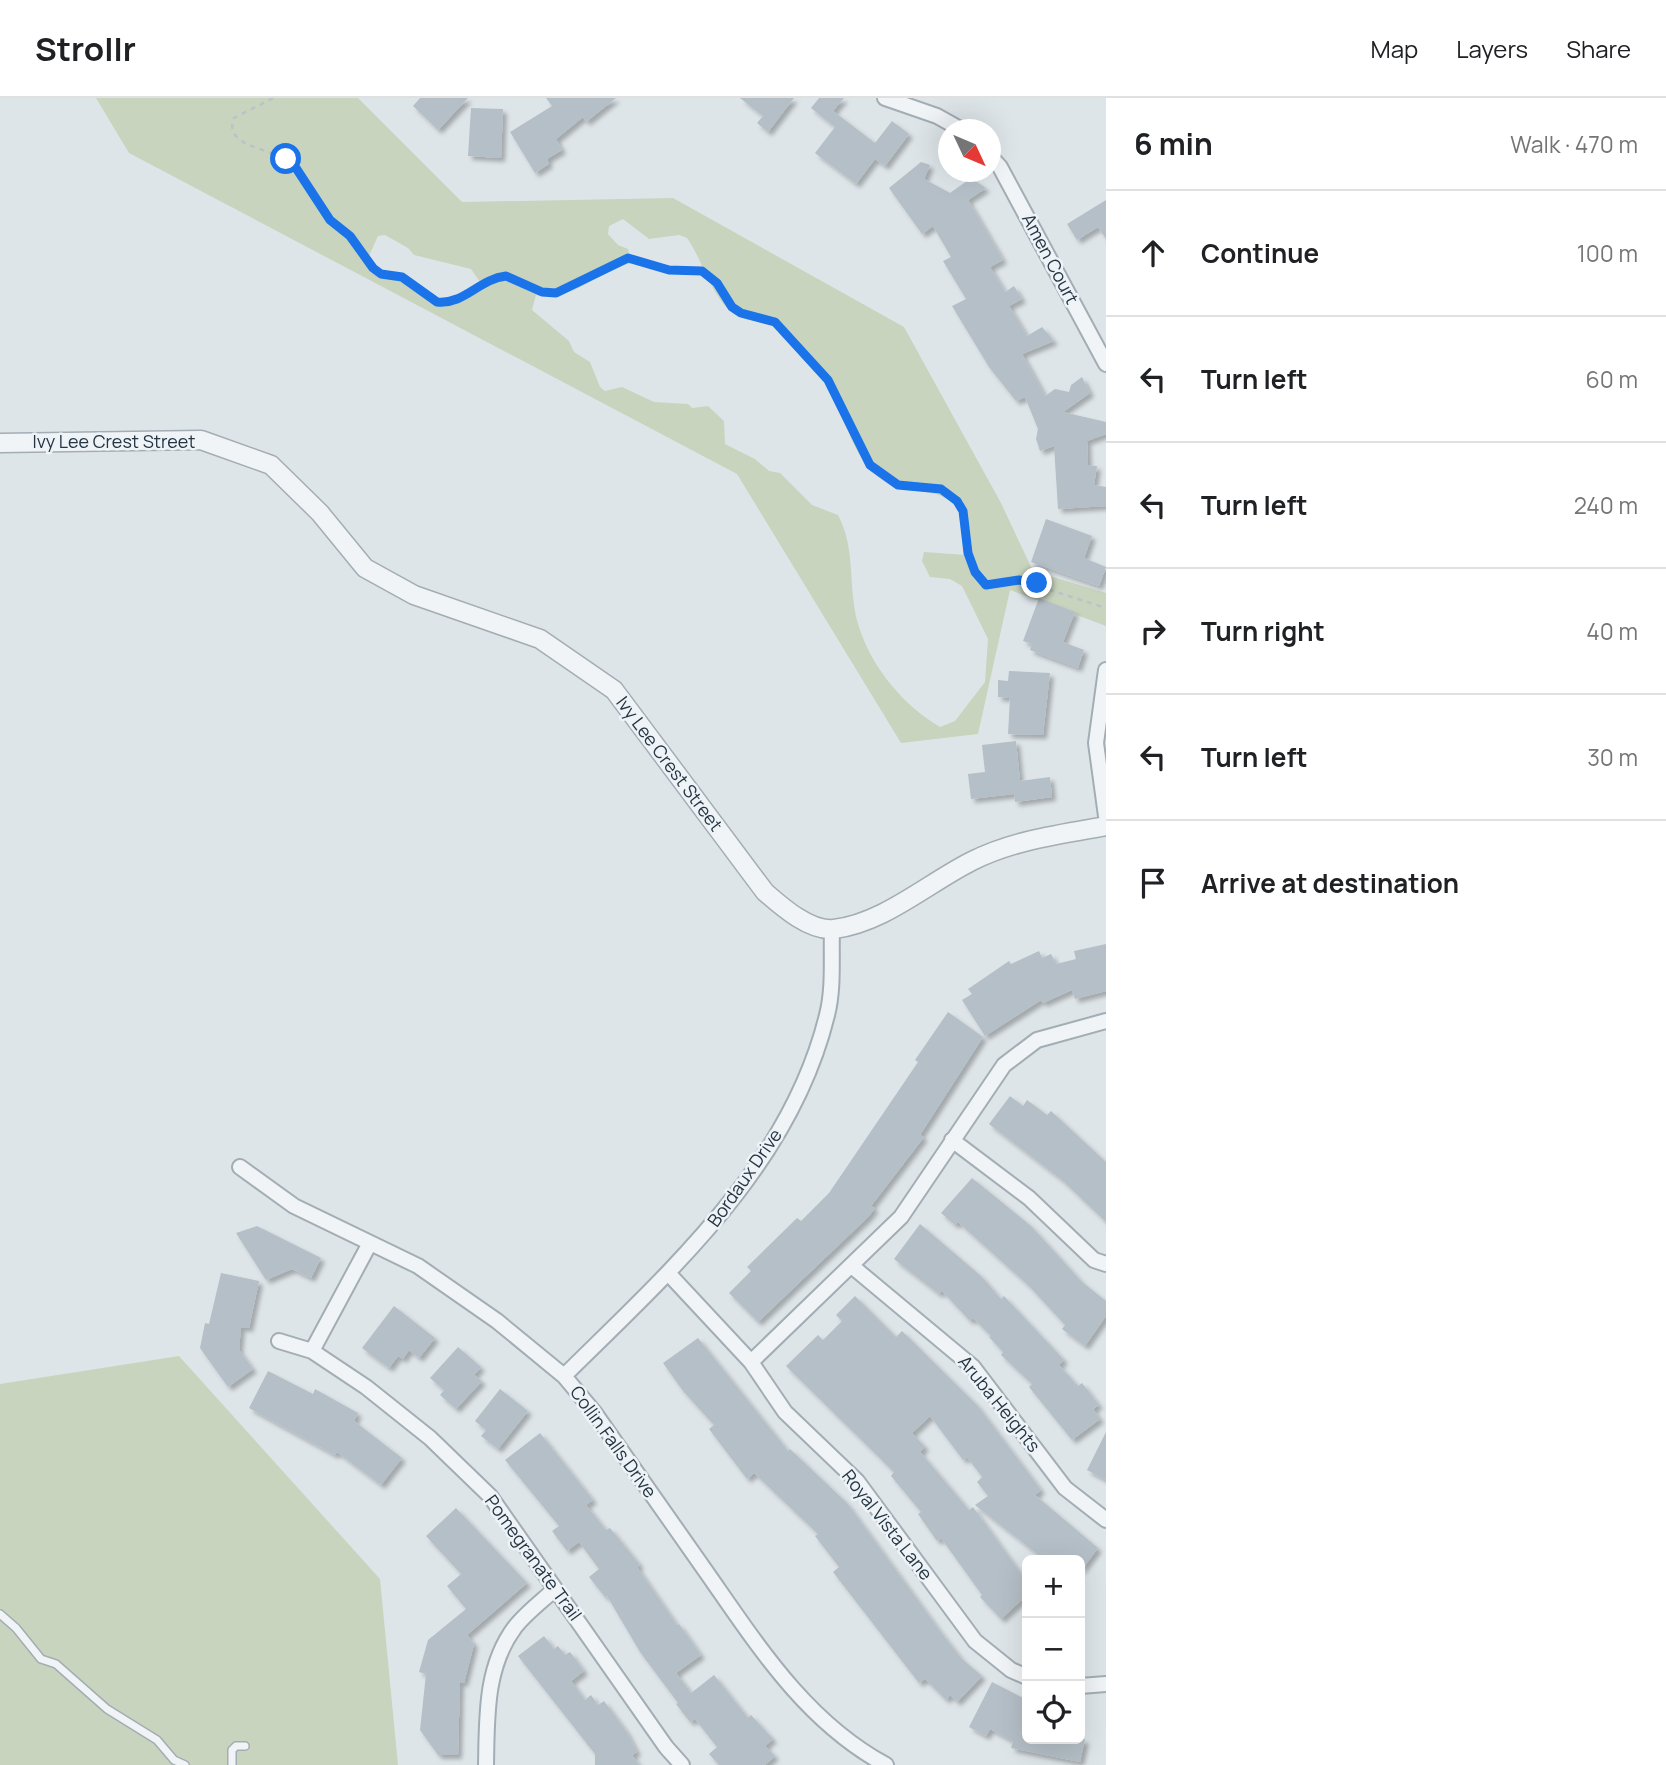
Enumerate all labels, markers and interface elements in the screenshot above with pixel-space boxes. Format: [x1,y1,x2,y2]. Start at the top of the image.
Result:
text: Strollr [35,26,136,71]
text: Map [1371,32,1418,65]
text: Layers [1456,32,1528,65]
text: Share [1566,32,1631,65]
north arrow [938,119,1001,182]
text: 6 min [1134,123,1213,164]
text: Walk · 470 m [1510,128,1638,160]
route start [270,143,301,174]
street label: Amen Court [1017,209,1085,308]
icon: ahead [1134,234,1172,272]
text: Continue [1201,235,1319,271]
text: 100 m [1577,237,1638,269]
icon: left [1134,360,1172,398]
text: Turn left [1201,361,1308,397]
text: 60 m [1586,363,1638,395]
street label: Ivy Lee Crest Street [32,429,196,453]
icon: left [1134,486,1172,524]
text: Turn left [1201,487,1308,523]
text: 240 m [1574,489,1638,521]
route end [1021,567,1052,598]
icon: right [1134,612,1172,650]
text: Turn right [1201,613,1325,649]
text: 40 m [1586,615,1638,647]
street label: Ivy Lee Crest Street [611,691,728,836]
icon: left [1134,738,1172,776]
text: Turn left [1201,739,1308,775]
text: 30 m [1587,741,1638,773]
icon: arrive [1134,864,1172,902]
text: Arrive at destination [1201,865,1459,901]
street label: Bordaux Drive [702,1124,787,1231]
street label: Aruba Heights [953,1350,1046,1457]
street label: Collin Falls Drive [565,1381,663,1502]
street label: Royal Vista Lane [837,1464,938,1585]
street label: Pomegranate Trail [480,1490,588,1625]
map controls [1022,1555,1085,1744]
button: + [1022,1555,1085,1618]
button: − [1022,1618,1085,1681]
button: locate [1022,1681,1085,1744]

